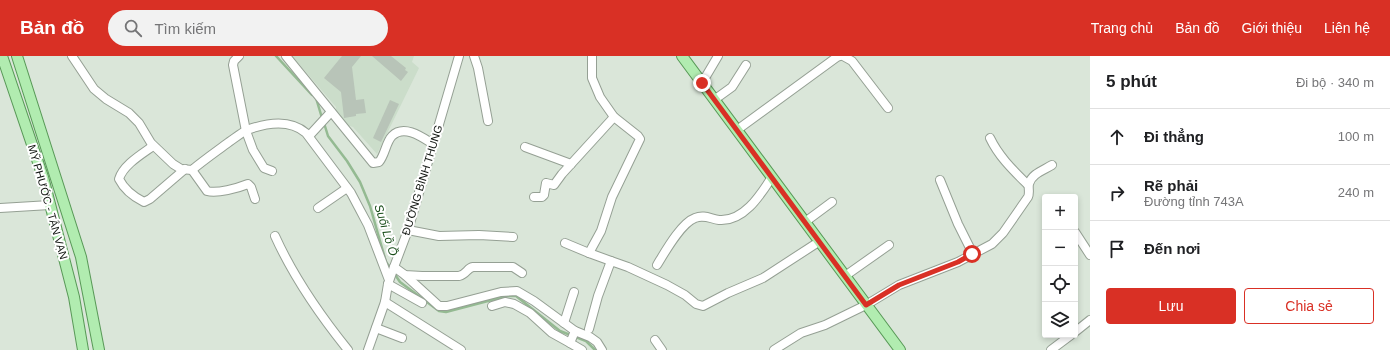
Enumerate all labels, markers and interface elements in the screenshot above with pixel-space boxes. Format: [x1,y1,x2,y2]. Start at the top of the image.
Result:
search box [108,10,388,46]
text: Bản đồ [20,17,84,38]
icon: search [122,17,144,39]
text: Tìm kiếm [154,20,216,37]
text: Trang chủ [1091,20,1153,36]
text: Bản đồ [1175,20,1220,36]
text: Giới thiệu [1242,20,1302,36]
text: Liên hệ [1324,20,1370,36]
text: 5 phút [1106,72,1157,91]
route end [693,74,711,92]
text: Đi bộ · 340 m [1296,75,1374,90]
street label: ĐƯỜNG BÌNH THUNG [400,123,444,237]
icon: ahead [1106,126,1128,148]
text: Đi thẳng [1144,128,1204,145]
text: 100 m [1338,129,1374,144]
street label: MỸ PHƯỚC - TÂN VẠN [26,143,70,261]
text: Rẽ phải [1144,177,1198,194]
icon: right [1106,182,1128,204]
text: 240 m [1338,185,1374,200]
map controls [1042,194,1078,338]
button: + [1042,194,1078,230]
text: Đường tỉnh 743A [1144,194,1244,209]
water label: Suối Lồ Ồ [372,202,401,258]
button: − [1042,230,1078,266]
icon: arrive [1106,238,1128,260]
text: Đến nơi [1144,240,1201,257]
route start [963,245,981,263]
button: locate [1042,266,1078,302]
button: Lưu [1106,288,1236,324]
button: Chia sẻ [1244,288,1374,324]
button: layers [1042,302,1078,338]

